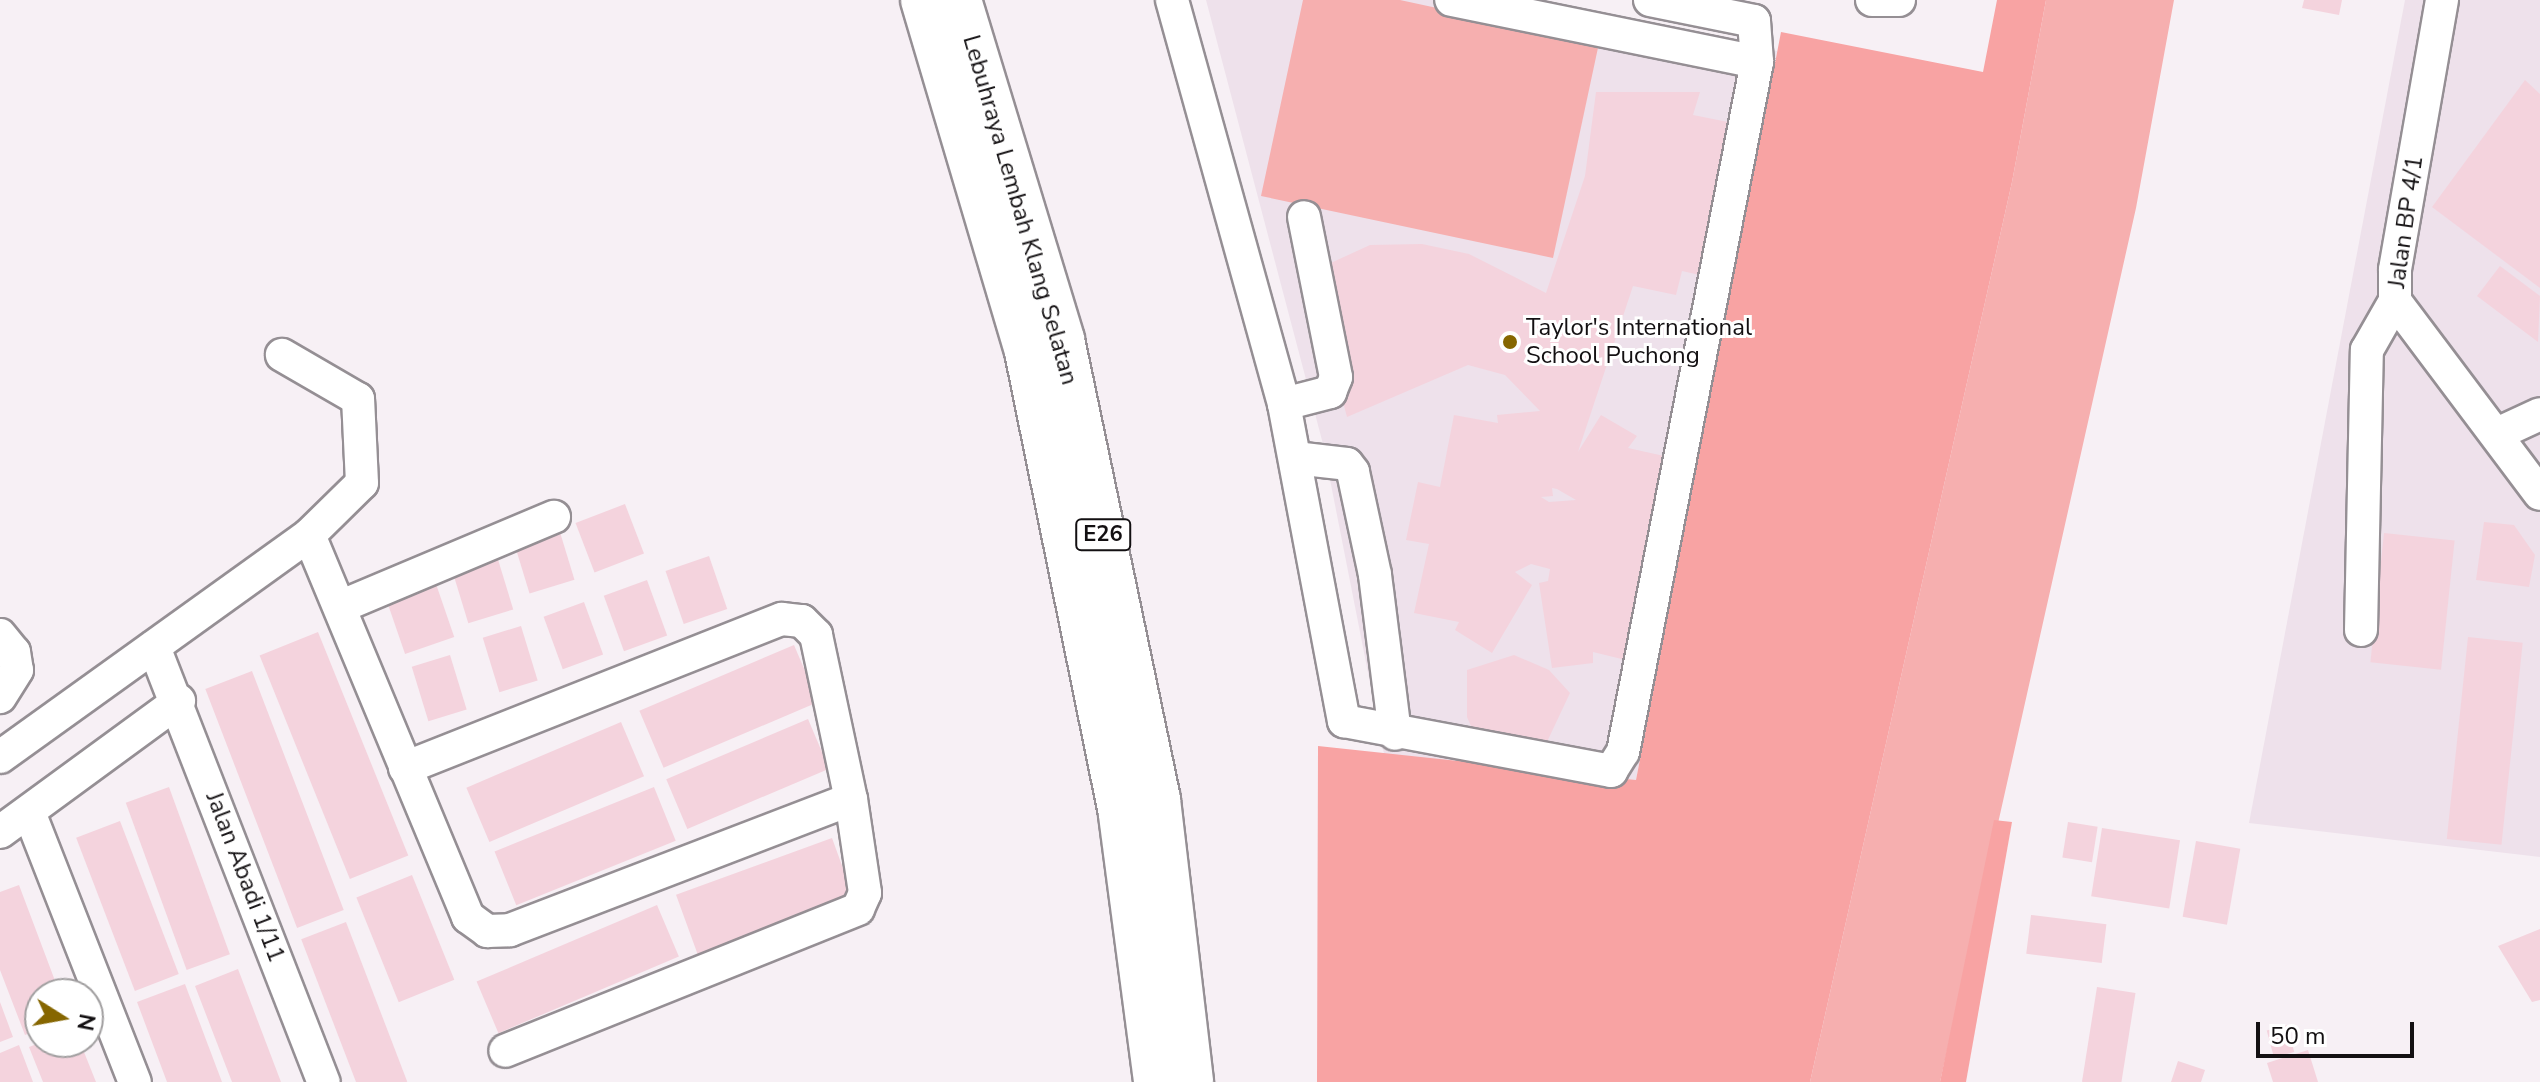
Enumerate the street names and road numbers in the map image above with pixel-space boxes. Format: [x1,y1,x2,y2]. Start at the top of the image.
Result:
street label: Lebuhraya Lembah Klang Selatan [956,32,1084,388]
street label: Jalan BP 4/1 [2382,154,2430,290]
road number: E26 [1075,517,1131,553]
street label: Jalan Abadi 1/11 [199,788,291,966]

